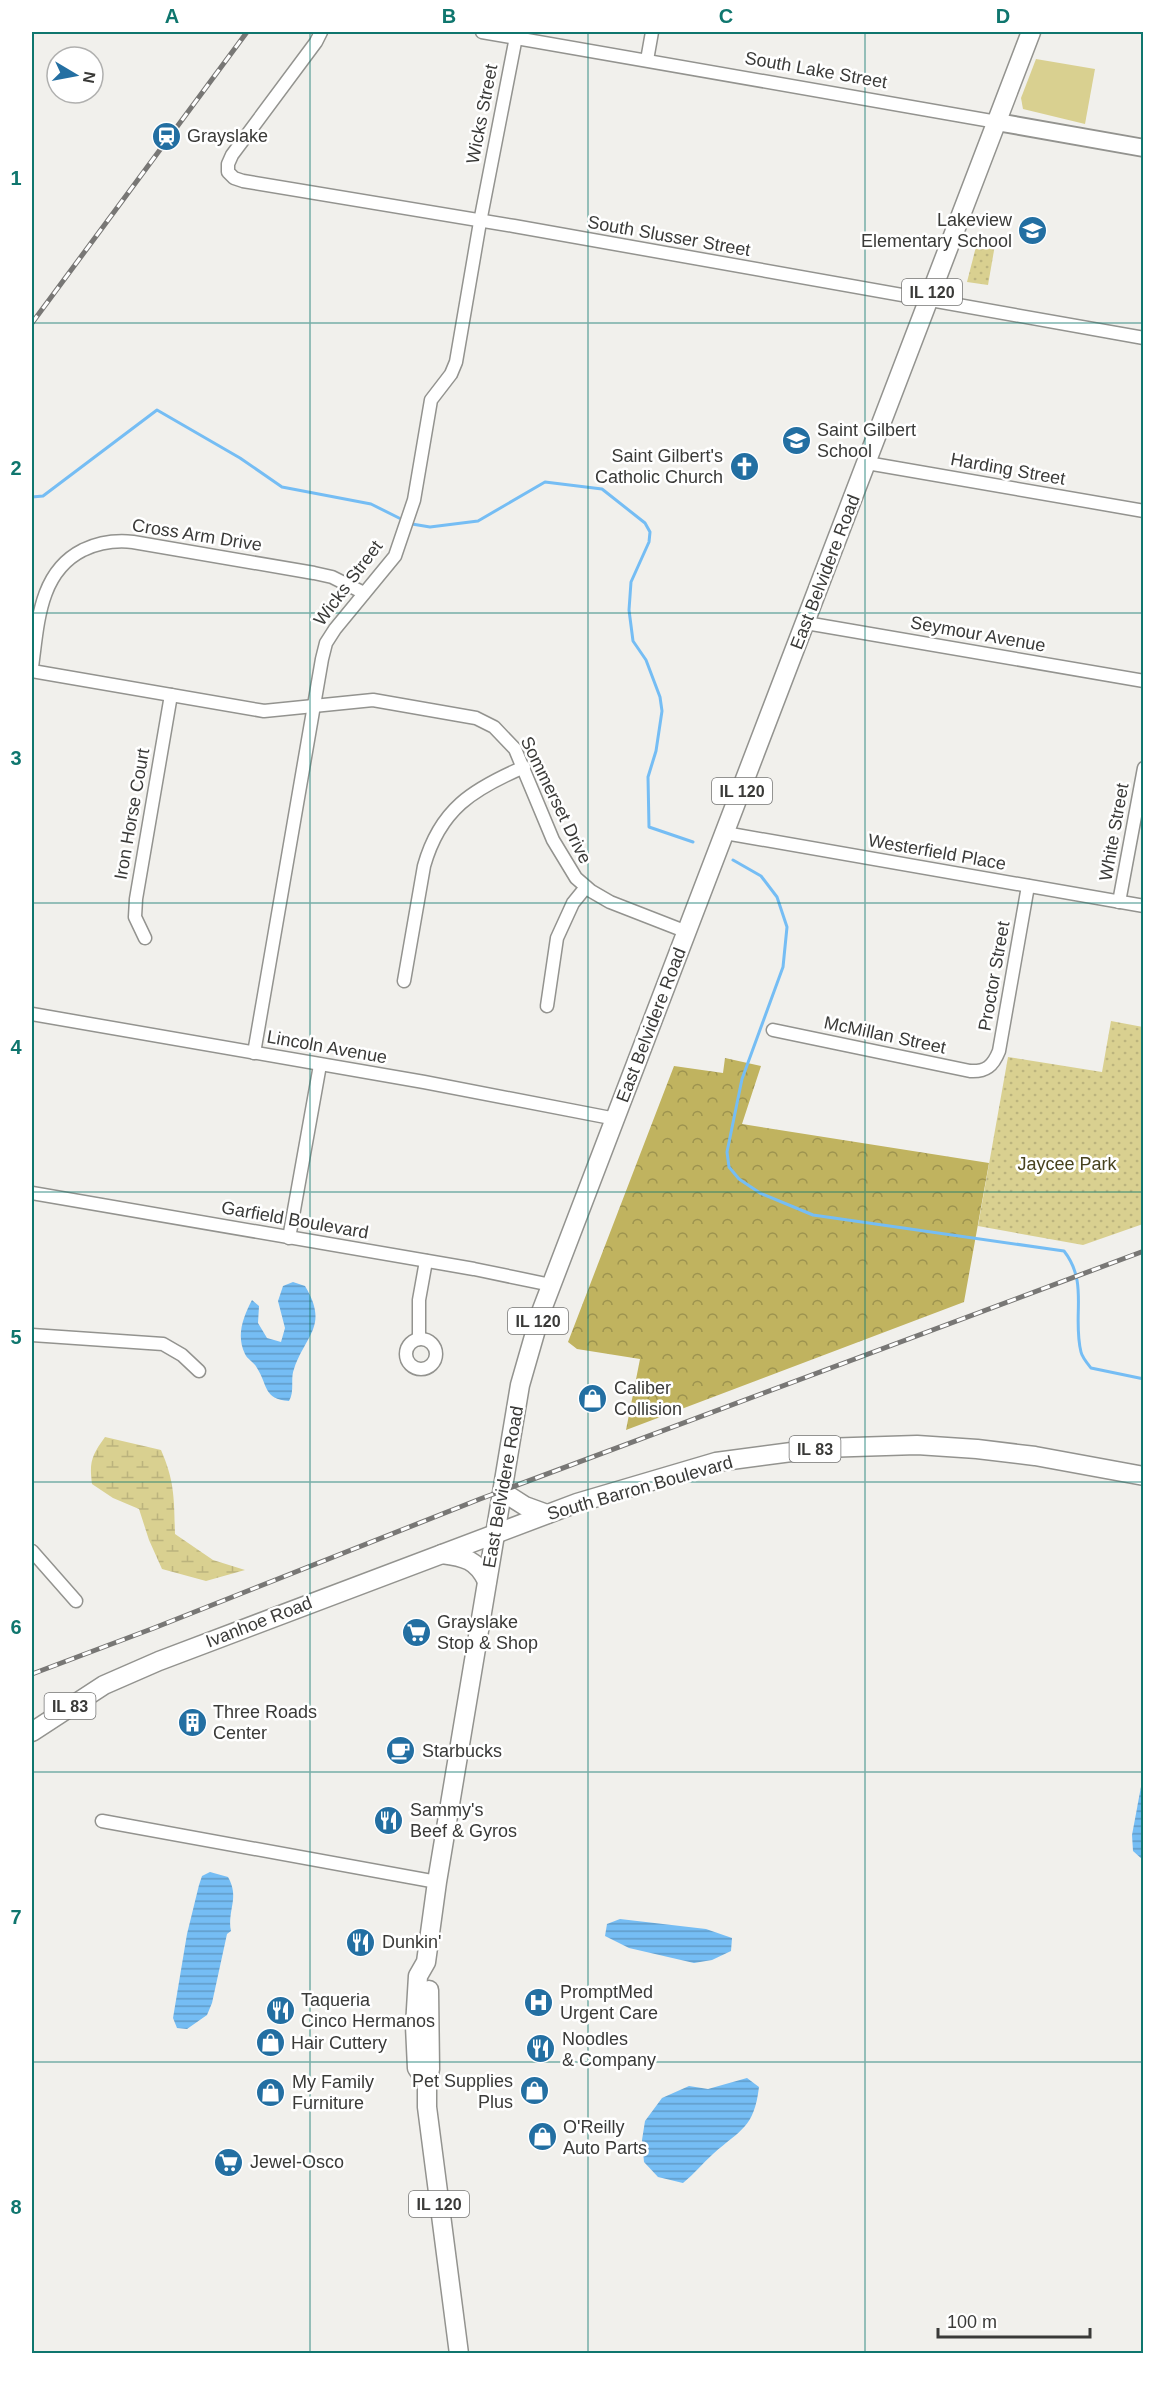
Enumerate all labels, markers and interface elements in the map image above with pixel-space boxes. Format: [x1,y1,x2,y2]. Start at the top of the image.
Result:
text: A [165,5,179,27]
text: B [442,5,456,27]
text: C [719,5,733,27]
text: D [996,5,1010,27]
north arrow [45,45,105,105]
street label: South Lake Street [743,48,889,92]
street label: Wicks Street [463,63,501,165]
text: N [80,70,99,85]
station icon: Grayslake [150,120,182,152]
place label: Grayslake [187,126,268,146]
text: 1 [10,167,22,189]
place label: Lakeview Elementary School [861,210,1013,251]
street label: South Slusser Street [586,212,752,260]
school or university icon: Lakeview Elementary School [1017,214,1049,246]
road number: IL 120 [902,279,962,305]
place label: Saint Gilbert School [817,420,916,461]
school or university icon: Saint Gilbert School [780,424,812,456]
place label: Saint Gilbert's Catholic Church [595,446,723,487]
street label: Harding Street [949,449,1067,489]
church icon: Saint Gilbert's Catholic Church [728,450,760,482]
text: 2 [10,457,22,479]
street label: East Belvidere Road [786,492,864,652]
street label: Cross Arm Drive [131,515,263,555]
street label: Wicks Street [310,537,386,629]
street label: Seymour Avenue [909,612,1047,656]
street label: Sommerset Drive [517,733,595,867]
text: 3 [10,747,22,769]
street label: Iron Horse Court [111,747,153,881]
road number: IL 120 [712,778,772,804]
street label: White Street [1096,781,1132,883]
street label: Westerfield Place [866,830,1008,874]
street label: Proctor Street [975,920,1013,1032]
street label: East Belvidere Road [612,945,690,1105]
street label: McMillan Street [822,1012,948,1058]
street label: Lincoln Avenue [265,1027,389,1067]
text: 4 [10,1036,22,1058]
park label: Jaycee Park [1017,1154,1118,1174]
street label: Garfield Boulevard [220,1197,370,1243]
road number: IL 120 [508,1308,568,1334]
text: 5 [10,1326,22,1348]
place label: Caliber Collision [614,1378,682,1419]
shop icon: Caliber Collision [577,1382,609,1414]
street label: East Belvidere Road [479,1404,527,1570]
road number: IL 83 [790,1436,840,1462]
street label: South Barron Boulevard [545,1452,735,1524]
street label: Ivanhoe Road [203,1593,315,1651]
place label: Grayslake Stop & Shop [437,1612,538,1653]
text: 6 [10,1616,22,1638]
supermarket icon: Grayslake Stop & Shop [400,1616,432,1648]
road number: IL 83 [44,1693,96,1719]
place label: Three Roads Center [213,1702,317,1743]
building icon: Three Roads Center [176,1706,208,1738]
cafe icon: Starbucks [385,1735,417,1767]
place label: Starbucks [422,1741,502,1761]
place label: Sammy's Beef & Gyros [410,1800,517,1841]
restaurant icon: Sammy's Beef & Gyros [373,1804,405,1836]
text: 7 [10,1906,22,1928]
restaurant icon: Dunkin' [345,1926,377,1958]
place label: Dunkin' [382,1932,441,1952]
place label: PromptMed Urgent Care [560,1982,658,2023]
hospital icon: PromptMed Urgent Care [523,1986,555,2018]
place label: Taqueria Cinco Hermanos [301,1990,435,2031]
restaurant icon: Taqueria Cinco Hermanos [264,1994,296,2026]
shop icon: Hair Cuttery [254,2027,286,2059]
place label: Noodles & Company [562,2029,656,2070]
place label: Hair Cuttery [291,2033,387,2053]
restaurant icon: Noodles & Company [525,2033,557,2065]
place label: Pet Supplies Plus [412,2071,513,2112]
place label: My Family Furniture [292,2072,374,2113]
shop icon: Pet Supplies Plus [518,2075,550,2107]
shop icon: My Family Furniture [255,2076,287,2108]
place label: O'Reilly Auto Parts [563,2117,647,2158]
shop icon: O'Reilly Auto Parts [526,2121,558,2153]
supermarket icon: Jewel-Osco [213,2146,245,2178]
place label: Jewel-Osco [250,2152,344,2172]
road number: IL 120 [409,2191,469,2217]
text: 8 [10,2196,22,2218]
scale bar [938,2301,1090,2339]
text: 100 m [947,2312,997,2332]

